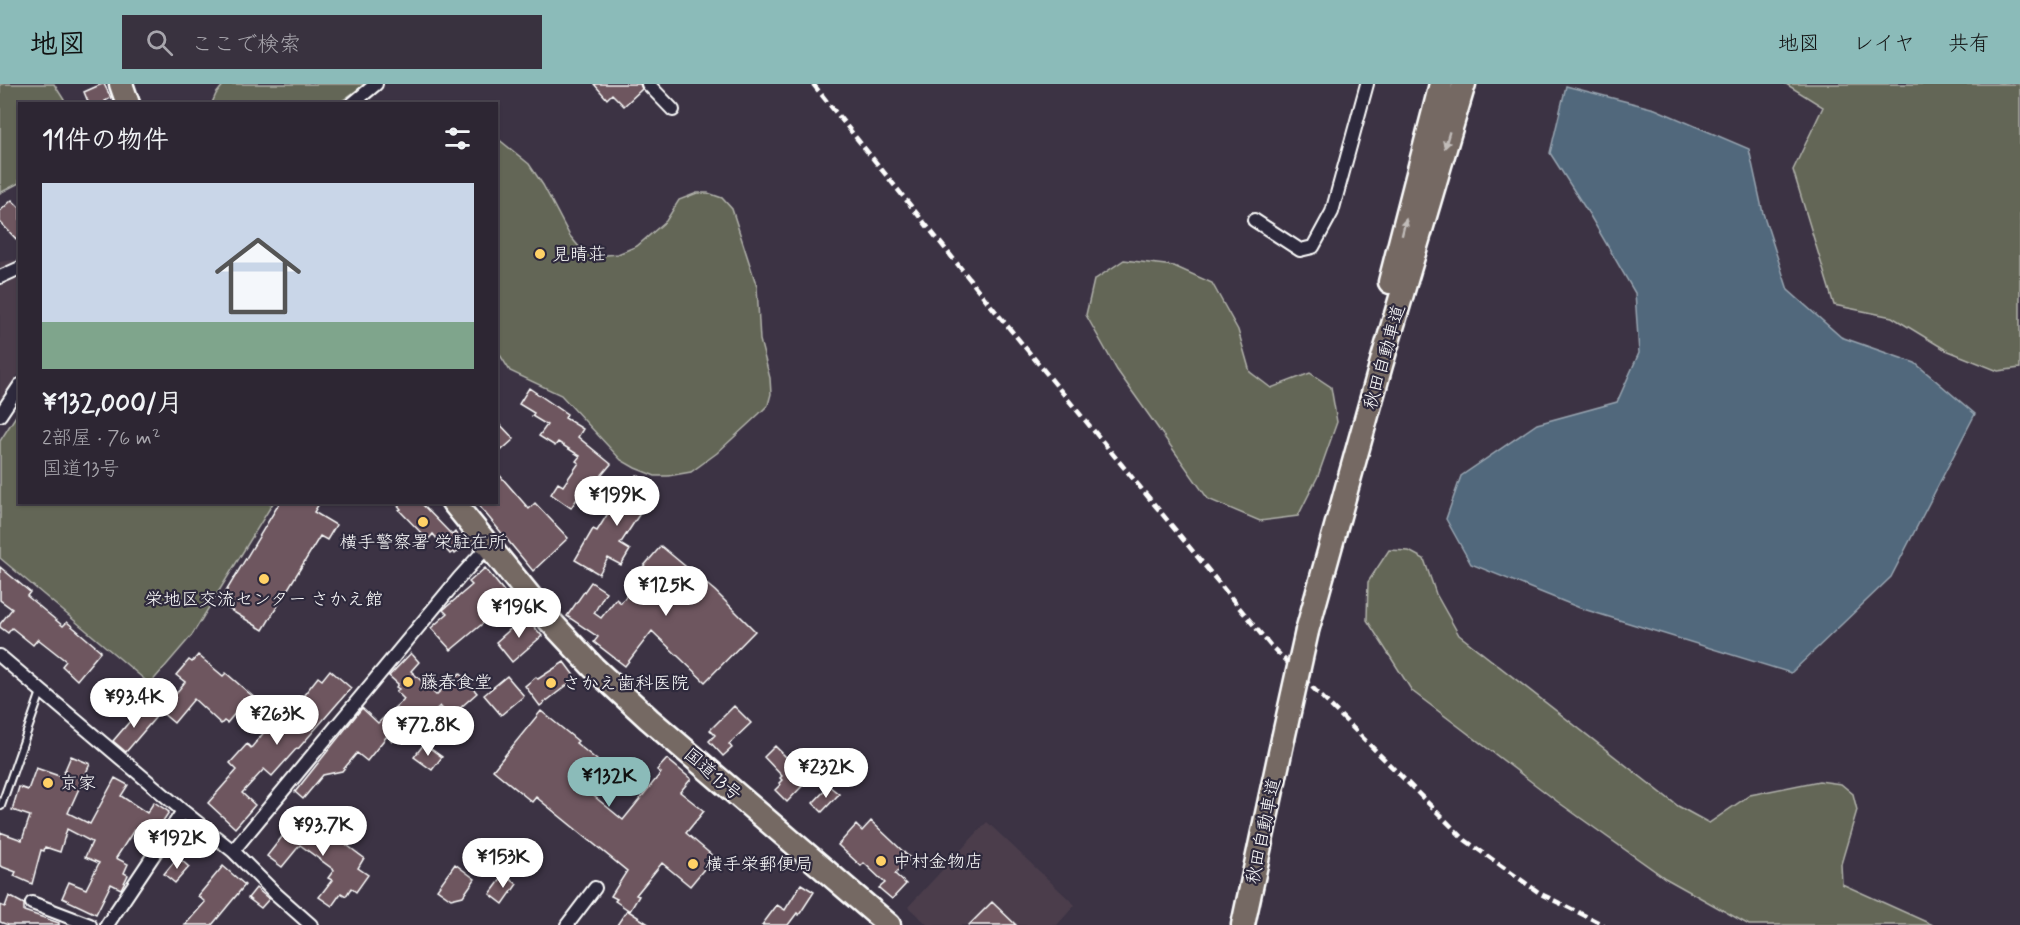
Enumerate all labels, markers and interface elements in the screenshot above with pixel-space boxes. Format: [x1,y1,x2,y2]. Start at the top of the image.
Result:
search box [122,15,542,69]
icon: search [143,26,176,59]
text: 地図 [30,27,86,64]
text: 地図 [1778,30,1820,58]
text: レイヤ [1853,30,1915,58]
text: 共有 [1948,30,1990,58]
text: ここで検索 [191,31,301,59]
icon: filters [441,122,474,155]
text: 11件の物件 [42,124,169,158]
one-way arrow [1442,131,1451,149]
one-way arrow [1400,218,1410,236]
icon: home [204,222,312,330]
place label: 見晴荘 [552,243,606,267]
marker: 見晴荘 [533,247,547,261]
street label: 秋田自動車道 [1359,302,1411,412]
text: ¥132,000/月 [42,387,183,421]
text: 2部屋 · 76 m² [42,425,161,452]
text: 国道13号 [42,456,119,483]
pin: ¥199K [575,476,659,527]
text: ¥199K [588,482,646,509]
marker: 横手警察署 栄駐在所 [416,515,430,529]
place label: 横手警察署 栄駐在所 [340,531,506,555]
pin: ¥125K [624,566,708,617]
marker: 栄地区交流センター さかえ館 [257,572,271,586]
text: ¥125K [638,572,694,599]
place label: 栄地区交流センター さかえ館 [145,588,383,612]
pin: ¥196K [477,588,561,639]
text: ¥196K [491,594,547,621]
place label: 藤春食堂 [420,671,492,695]
place label: さかえ歯科医院 [563,672,689,696]
marker: 藤春食堂 [401,675,415,689]
marker: さかえ歯科医院 [544,676,558,690]
pin: ¥93.4K [85,678,183,729]
text: ¥93.4K [104,684,164,711]
pin: ¥263K [235,695,319,746]
text: ¥263K [250,701,304,728]
pin: ¥72.8K [379,706,477,757]
text: ¥72.8K [396,712,460,739]
street label: 国道13号 [678,743,747,807]
pin: ¥232K [784,748,868,799]
text: ¥232K [798,754,854,781]
pin: ¥132K [567,757,651,808]
text: ¥132K [582,763,636,790]
place label: 京家 [60,772,96,796]
marker: 京家 [41,776,55,790]
street label: 秋田自動車道 [1241,776,1287,887]
pin: ¥93.7K [274,806,372,857]
text: ¥93.7K [293,812,353,839]
pin: ¥192K [135,819,219,870]
text: ¥192K [148,825,206,852]
pin: ¥153K [461,838,545,889]
text: ¥153K [476,844,530,871]
place label: 中村金物店 [893,850,983,874]
place label: 横手栄郵便局 [705,853,813,877]
marker: 中村金物店 [874,854,888,868]
marker: 横手栄郵便局 [686,857,700,871]

